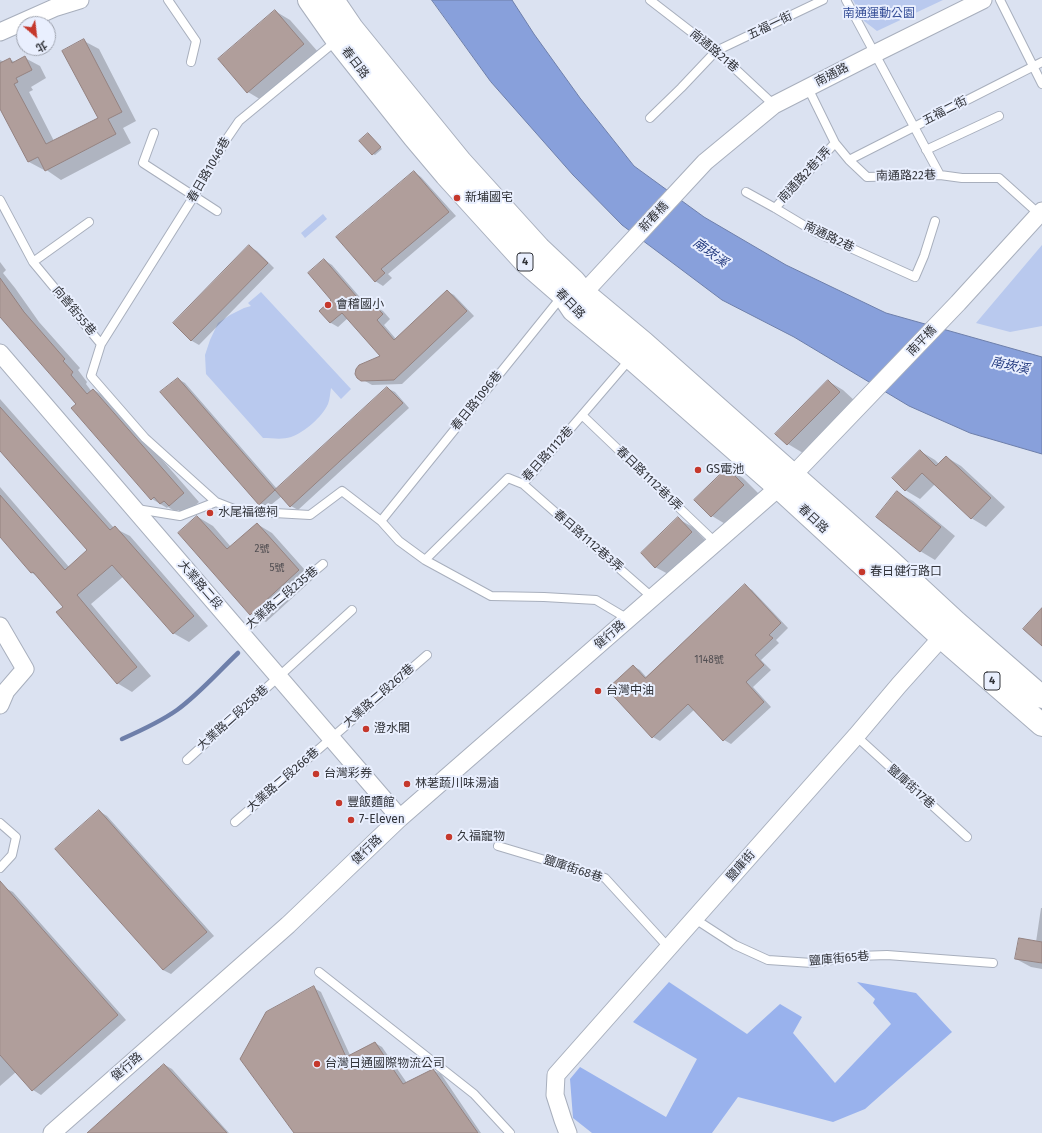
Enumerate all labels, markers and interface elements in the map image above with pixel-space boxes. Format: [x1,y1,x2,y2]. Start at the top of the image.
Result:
park label: 南通運動公園 [843,7,915,21]
street label: 五福一街 [745,9,795,43]
north arrow [16,16,56,56]
street label: 南通路21巷 [687,27,741,75]
text: 北 [33,38,49,54]
street label: 春日路 [338,44,372,82]
street label: 南通路 [813,60,851,90]
street label: 五福二街 [920,94,970,128]
street label: 春日路1046巷 [185,135,233,205]
street label: 南通路2巷1弄 [775,144,835,206]
street label: 南通路22巷 [876,168,936,184]
place label: 新埔國宅 [465,191,513,205]
marker: 新埔國宅 [452,193,462,203]
street label: 新春橋 [636,199,672,235]
street label: 南通路2巷 [802,219,856,255]
water label: 南崁溪 [690,235,730,271]
road number: 4 [517,253,533,271]
street label: 向善街55巷 [49,283,99,339]
street label: 春日路 [552,286,588,322]
place label: 會稽國小 [336,298,384,312]
marker: 會稽國小 [323,300,333,310]
street label: 南平橋 [904,323,940,359]
water label: 南崁溪 [989,354,1031,378]
street label: 春日路1096巷 [449,368,505,434]
street label: 春日路1112巷 [520,423,576,485]
street label: 春日路1112巷1弄 [613,444,685,514]
place label: GS電池 [706,463,744,477]
marker: GS電池 [693,465,703,475]
street label: 春日路 [795,501,831,537]
place label: 水尾福德祠 [218,506,278,520]
street label: 春日路1112巷3弄 [550,507,626,575]
marker: 水尾福德祠 [205,508,215,518]
house number: 2號 [255,543,269,555]
street label: 大業路二段 [175,558,225,612]
house number: 5號 [269,562,285,574]
street label: 大業路二段235巷 [243,564,321,632]
place label: 春日健行路口 [870,565,942,579]
marker: 春日健行路口 [857,567,867,577]
street label: 健行路 [592,618,628,652]
house number: 1148號 [694,654,724,666]
street label: 大業路二段267巷 [341,661,417,731]
road number: 4 [984,672,1000,690]
street label: 大業路二段258巷 [195,682,271,754]
place label: 台灣中油 [606,684,654,698]
marker: 台灣中油 [593,686,603,696]
place label: 澄水閣 [374,722,410,736]
marker: 澄水閣 [361,724,371,734]
street label: 大業路二段266巷 [244,745,322,815]
street label: 鹽庫街17巷 [884,762,938,812]
place label: 台灣彩券 [324,767,372,781]
marker: 台灣彩券 [311,769,321,779]
place label: 林荖蔬川味湯滷 [415,777,499,791]
marker: 林荖蔬川味湯滷 [402,779,412,789]
place label: 豐飯麵館 [347,796,395,810]
marker: 豐飯麵館 [334,798,344,808]
place label: 7-Eleven [359,813,405,827]
marker: 7-Eleven [346,815,356,825]
place label: 久福寵物 [457,830,505,844]
street label: 健行路 [349,832,385,868]
marker: 久福寵物 [444,832,454,842]
street label: 鹽庫街 [724,848,758,884]
street label: 鹽庫街68巷 [542,853,604,885]
street label: 鹽庫街65巷 [808,949,870,969]
street label: 健行路 [109,1050,145,1084]
place label: 台灣日通國際物流公司 [325,1057,445,1071]
marker: 台灣日通國際物流公司 [312,1059,322,1069]

